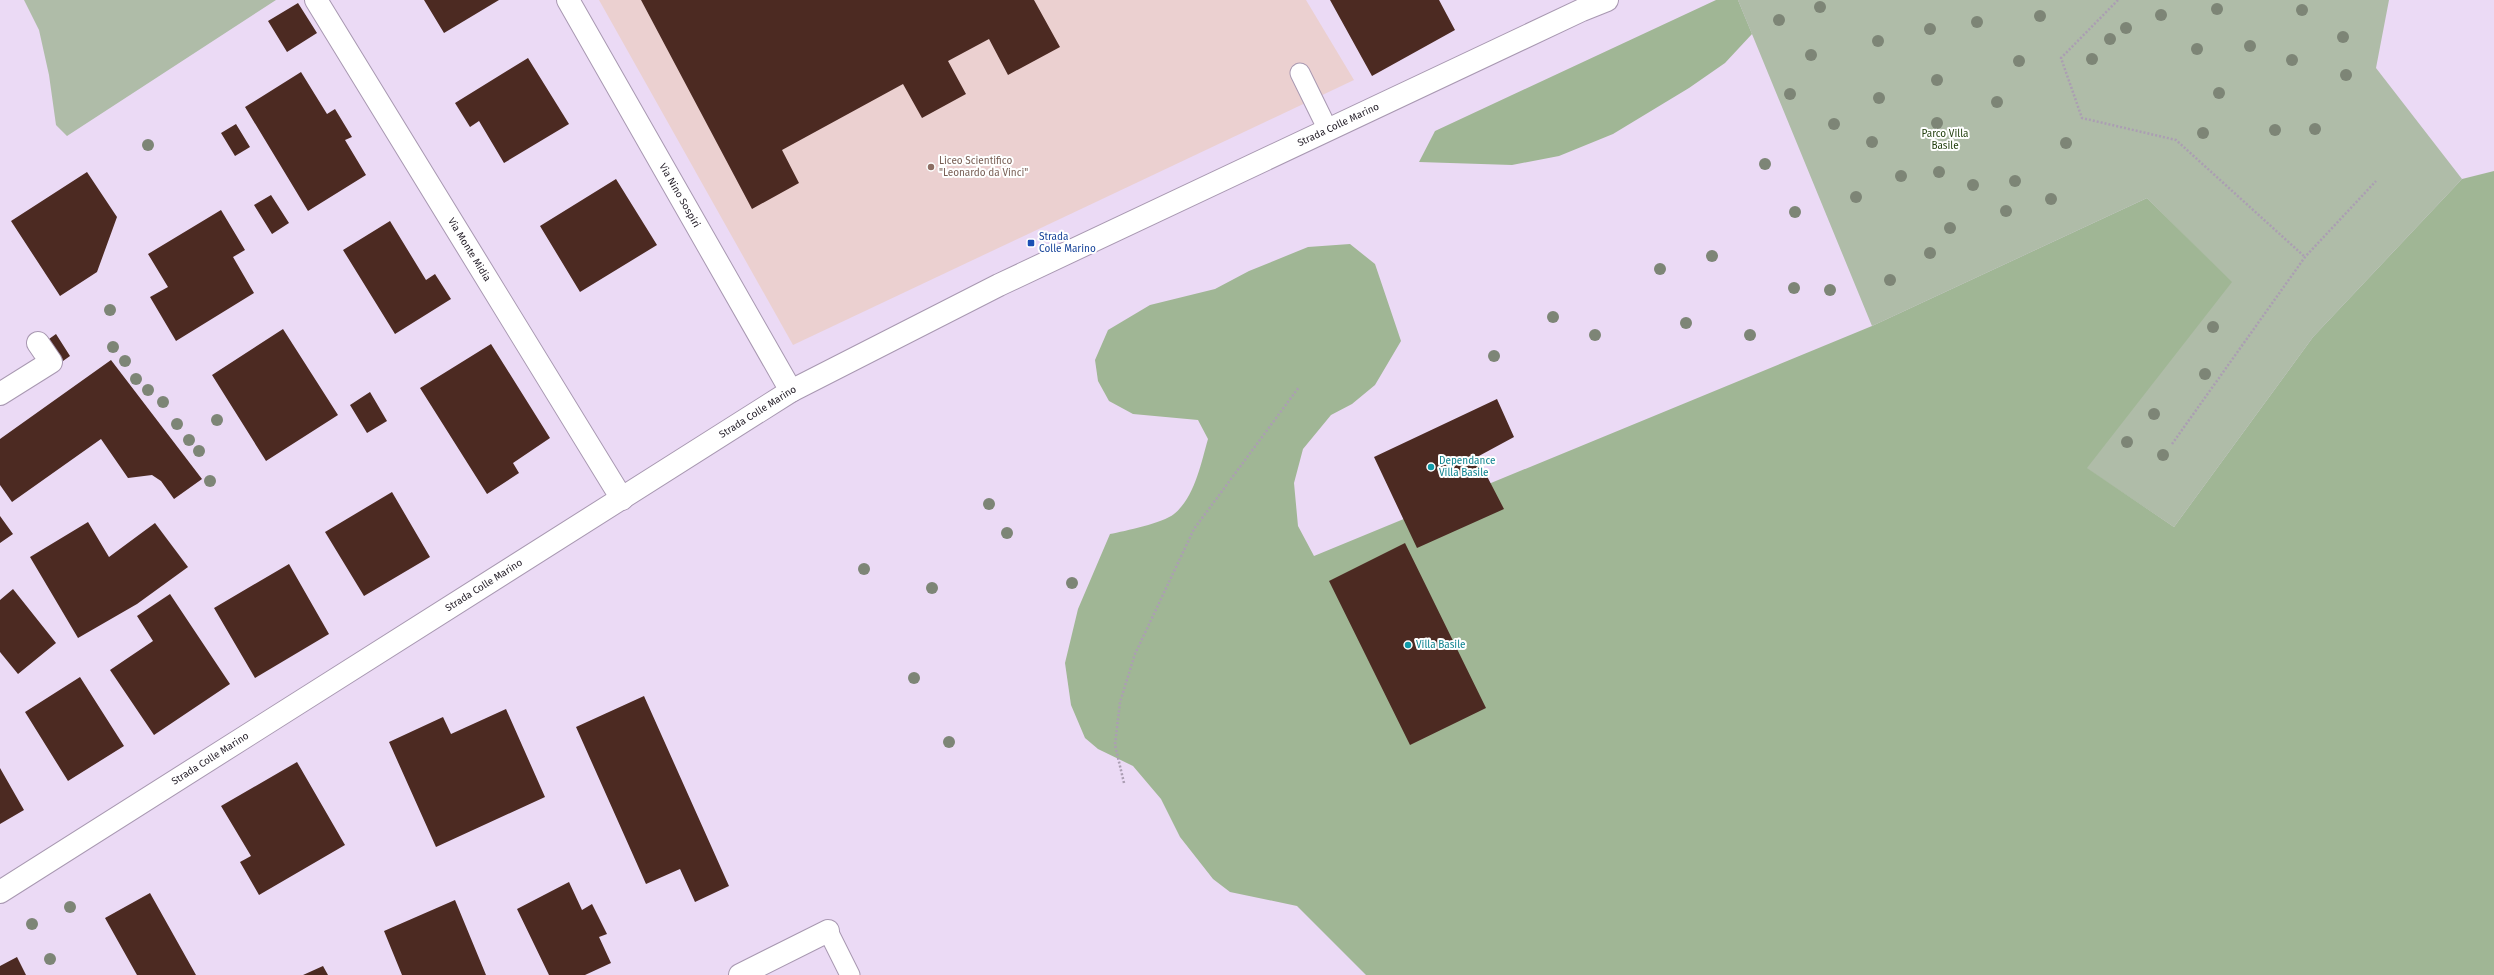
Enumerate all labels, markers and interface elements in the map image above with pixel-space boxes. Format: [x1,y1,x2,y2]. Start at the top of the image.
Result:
street label: Strada Colle Marino [1296,100,1381,149]
park label: Parco Villa Basile [1922,128,1968,152]
place label: Liceo Scientifico "Leonardo da Vinci" [939,155,1028,179]
street label: Via Nino Sospiri [656,161,703,230]
marker: Liceo Scientifico "Leonardo da Vinci" [926,162,936,172]
street label: Via Monte Midia [445,216,493,284]
place label: Strada Colle Marino [1039,231,1096,255]
marker: Strada Colle Marino [1026,238,1036,248]
street label: Strada Colle Marino [717,383,798,441]
place label: Dependance Villa Basile [1439,455,1495,479]
marker: Dependance Villa Basile [1426,462,1436,472]
street label: Strada Colle Marino [443,556,525,614]
place label: Villa Basile [1416,639,1466,651]
marker: Villa Basile [1403,640,1413,650]
street label: Strada Colle Marino [170,730,251,788]

